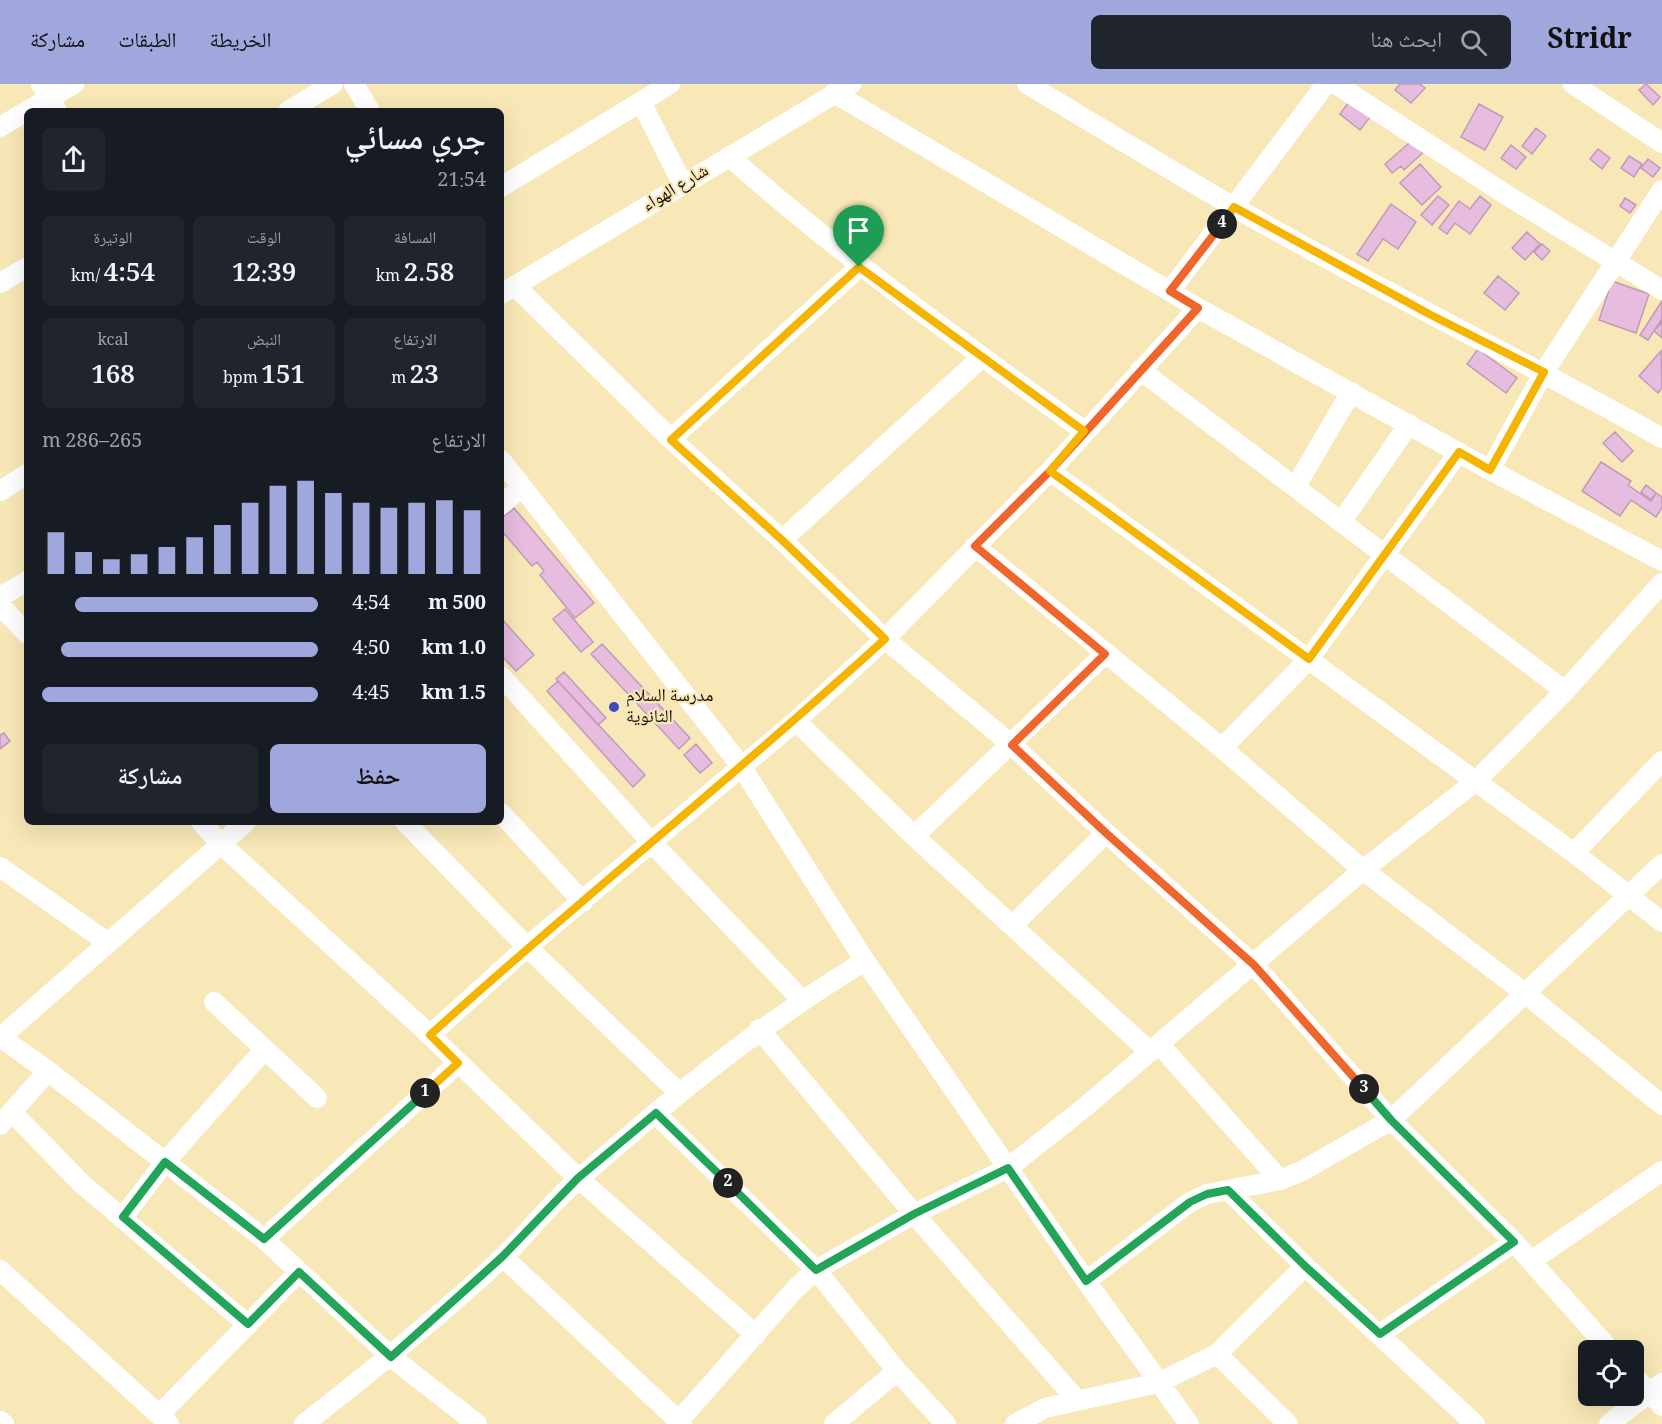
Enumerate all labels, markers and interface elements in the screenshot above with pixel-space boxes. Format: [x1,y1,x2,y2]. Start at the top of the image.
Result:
search box [1091,15,1511,69]
text: Stridr [1547,18,1632,66]
text: ابحث هنا [1370,23,1442,61]
text: مشاركة [30,25,85,60]
text: الطبقات [118,25,177,60]
text: الخريطة [210,25,271,60]
icon: search [1457,26,1490,59]
text: جري مسائي [345,114,486,170]
button: share [42,128,105,191]
street label: شارع الهواء [637,157,715,221]
text: 21:54 [437,165,486,199]
pin [833,205,884,267]
pin: 4 [1207,209,1237,239]
text: 4 [1218,210,1226,237]
icon: arrive [842,214,875,247]
text: الوتيرة [94,226,132,253]
text: الوقت [247,226,281,253]
text: المسافة [394,226,436,253]
text: 4:54 [104,253,155,297]
text: 12:39 [232,253,296,297]
text: 2.58 [404,253,454,297]
text: /km [71,264,104,291]
text: km [376,264,404,291]
text: kcal [98,328,128,355]
text: النبض [247,328,281,355]
text: الارتفاع [393,328,437,355]
text: 168 [91,355,135,399]
text: 151 [261,355,305,399]
text: 23 [410,355,439,399]
text: bpm [223,366,261,393]
text: m [391,366,410,393]
text: 265–286 m [42,426,142,460]
text: الارتفاع [431,426,486,460]
text: 4:54 [352,588,390,622]
text: 500 m [428,588,486,622]
text: 4:50 [352,633,390,667]
text: 1.0 km [421,633,486,667]
text: 4:45 [352,678,390,712]
text: 1.5 km [421,678,486,712]
place label: مدرسة السلام الثانوية [626,682,713,733]
marker: مدرسة السلام الثانوية [607,700,621,714]
button: مشاركة [42,744,258,813]
button: حفظ [270,744,486,813]
pin: 3 [1349,1074,1379,1104]
text: 3 [1360,1075,1368,1102]
pin: 1 [410,1078,440,1108]
text: 1 [421,1079,429,1106]
pin: 2 [713,1168,743,1198]
text: 2 [724,1169,732,1196]
map controls [1578,1340,1644,1406]
button: locate [1578,1340,1644,1406]

